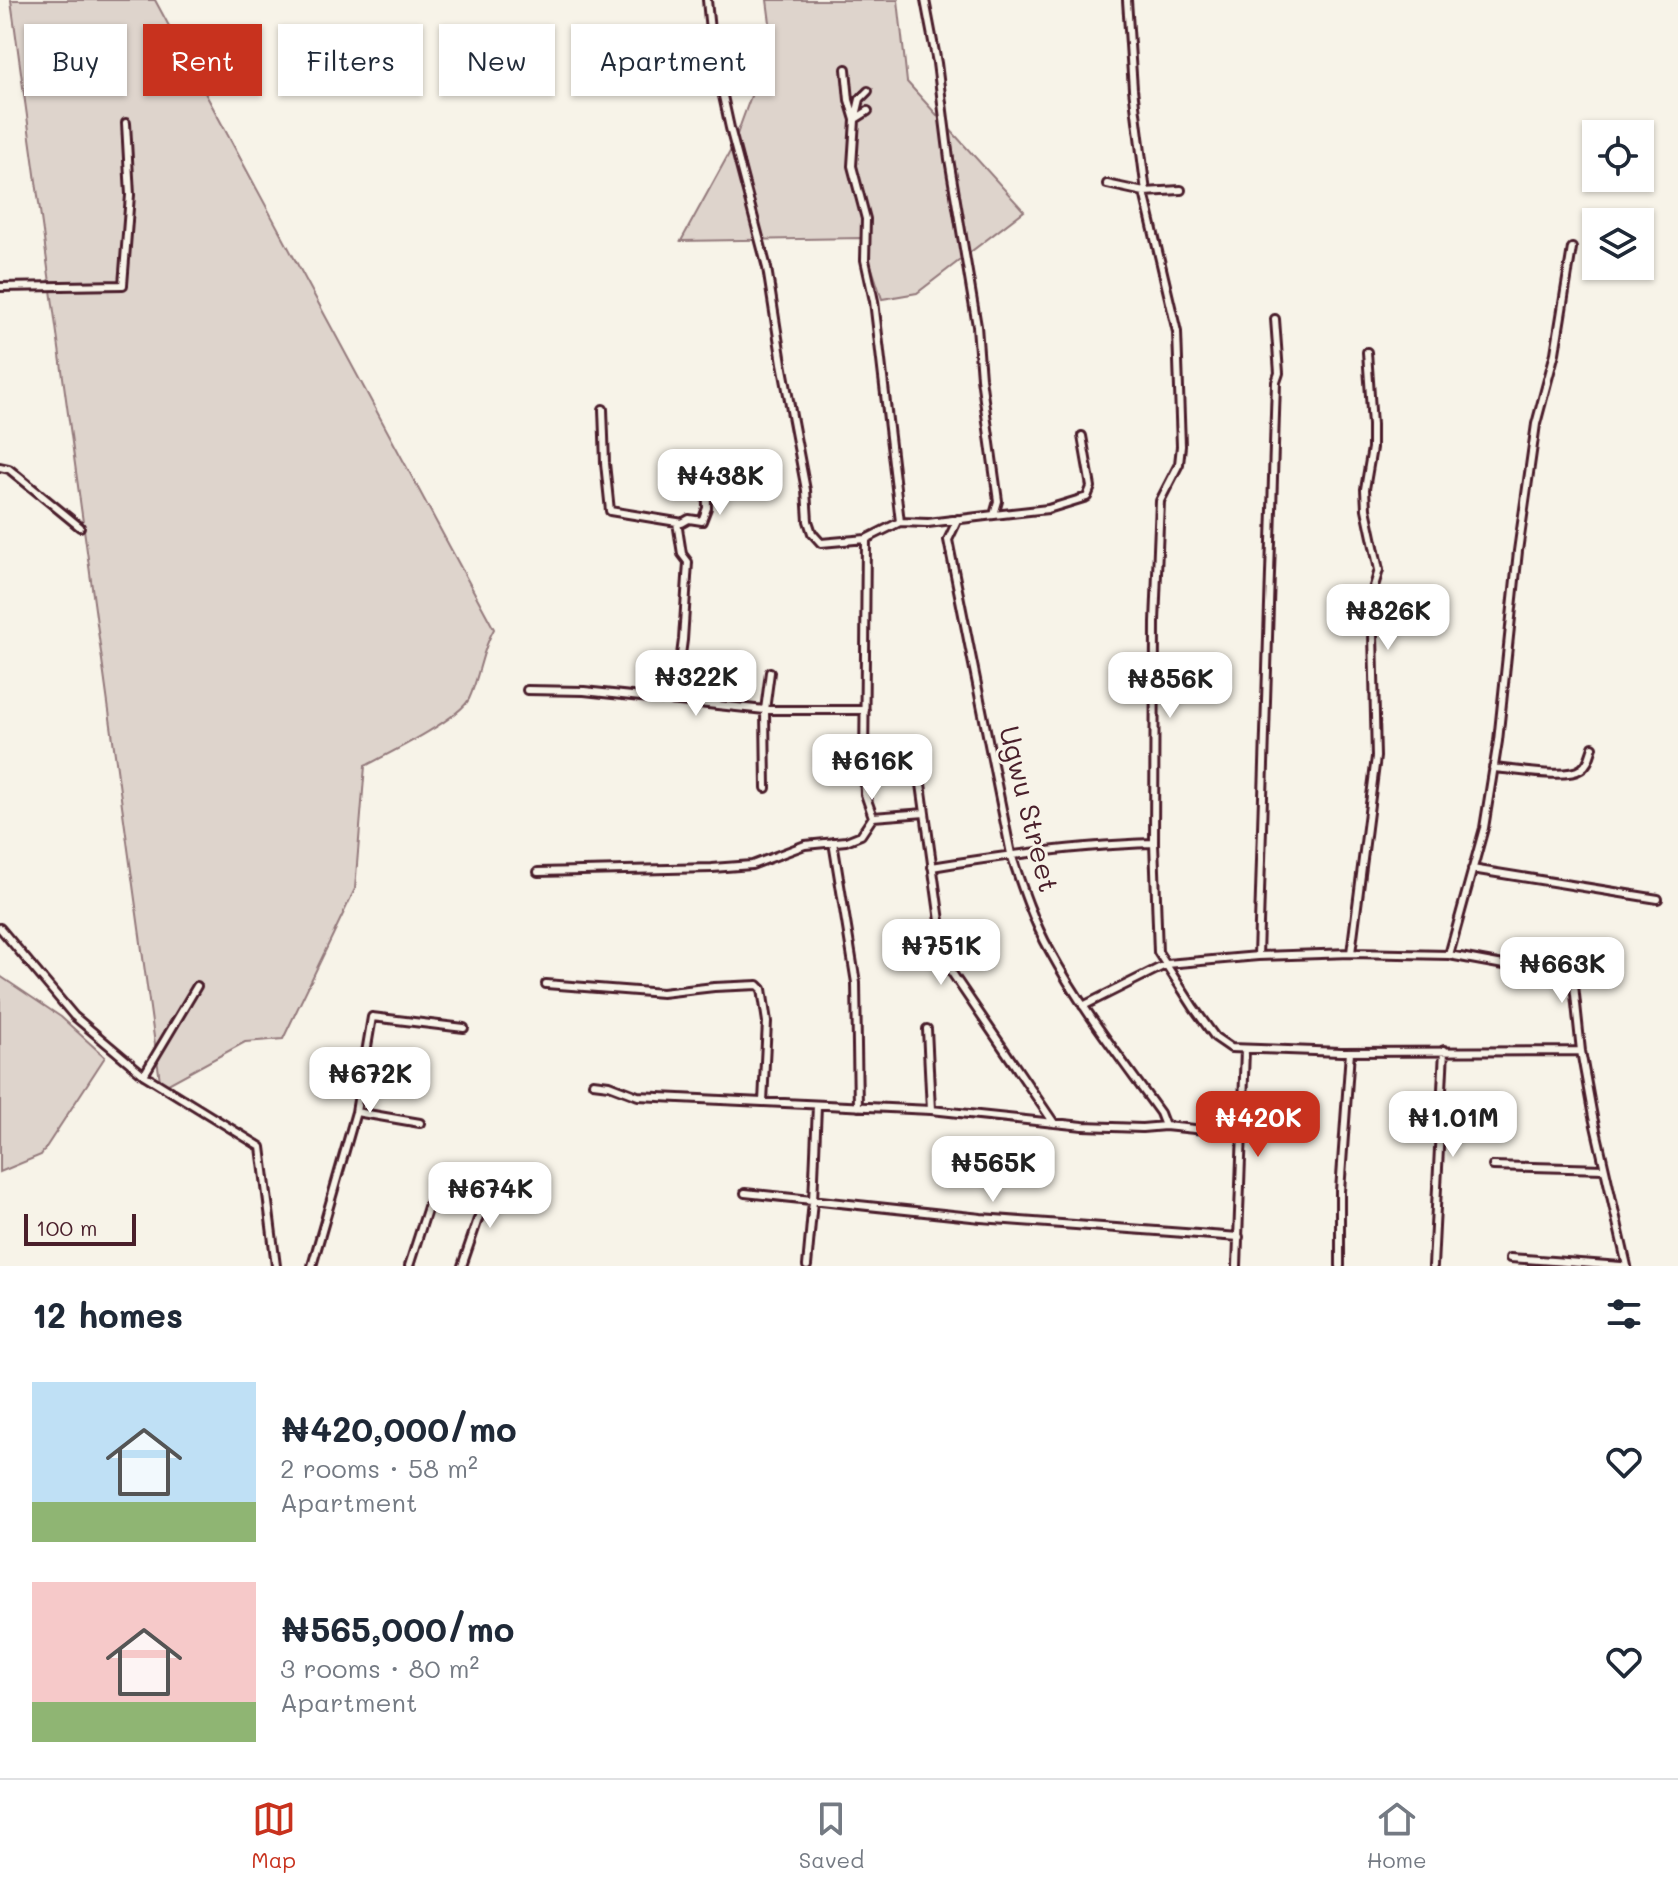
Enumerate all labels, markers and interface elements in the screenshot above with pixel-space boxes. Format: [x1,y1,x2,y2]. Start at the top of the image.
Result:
chip: Buy [24,24,127,96]
chip: Rent [143,24,262,96]
chip: Filters [278,24,423,96]
chip: New [439,24,555,96]
chip: Apartment [571,24,775,96]
map controls [1582,120,1654,280]
button: locate [1582,120,1654,192]
button: layers [1582,208,1654,280]
pin: ₦438K [664,449,776,517]
text: ₦438K [676,458,764,492]
pin: ₦826K [1332,584,1444,652]
text: ₦826K [1345,593,1431,627]
pin: ₦322K [640,650,752,718]
pin: ₦856K [1114,652,1226,720]
text: ₦322K [653,659,739,693]
text: ₦856K [1126,661,1214,695]
street label: Ugwu Street [992,722,1068,896]
pin: ₦616K [816,734,928,802]
text: ₦616K [830,743,914,777]
pin: ₦751K [885,919,997,987]
text: ₦751K [900,928,982,962]
pin: ₦663K [1506,937,1618,1005]
text: ₦663K [1518,946,1606,980]
pin: ₦672K [314,1047,426,1115]
text: ₦672K [327,1056,413,1090]
pin: ₦420K [1202,1091,1314,1159]
pin: ₦1.01M [1388,1091,1518,1159]
text: ₦420K [1214,1100,1302,1134]
text: ₦1.01M [1407,1100,1499,1134]
pin: ₦565K [937,1136,1049,1204]
text: ₦565K [950,1145,1036,1179]
pin: ₦674K [434,1162,546,1230]
text: ₦674K [446,1171,534,1205]
scale bar [24,1210,136,1246]
text: 100 m [36,1213,98,1242]
text: 12 homes [32,1292,183,1337]
icon: filters [1602,1292,1646,1336]
text: ₦420,000/mo [280,1406,517,1451]
icon: home [96,1414,192,1510]
icon: heart [1602,1440,1646,1484]
text: 2 rooms · 58 m² [280,1451,478,1485]
text: Apartment [280,1485,417,1519]
text: ₦565,000/mo [280,1606,514,1651]
icon: home [96,1614,192,1710]
icon: heart [1602,1640,1646,1684]
text: 3 rooms · 80 m² [280,1651,479,1685]
text: Apartment [280,1685,417,1719]
tab: Map [251,1797,296,1874]
tab: Saved [799,1797,864,1874]
tab: Home [1367,1797,1427,1874]

